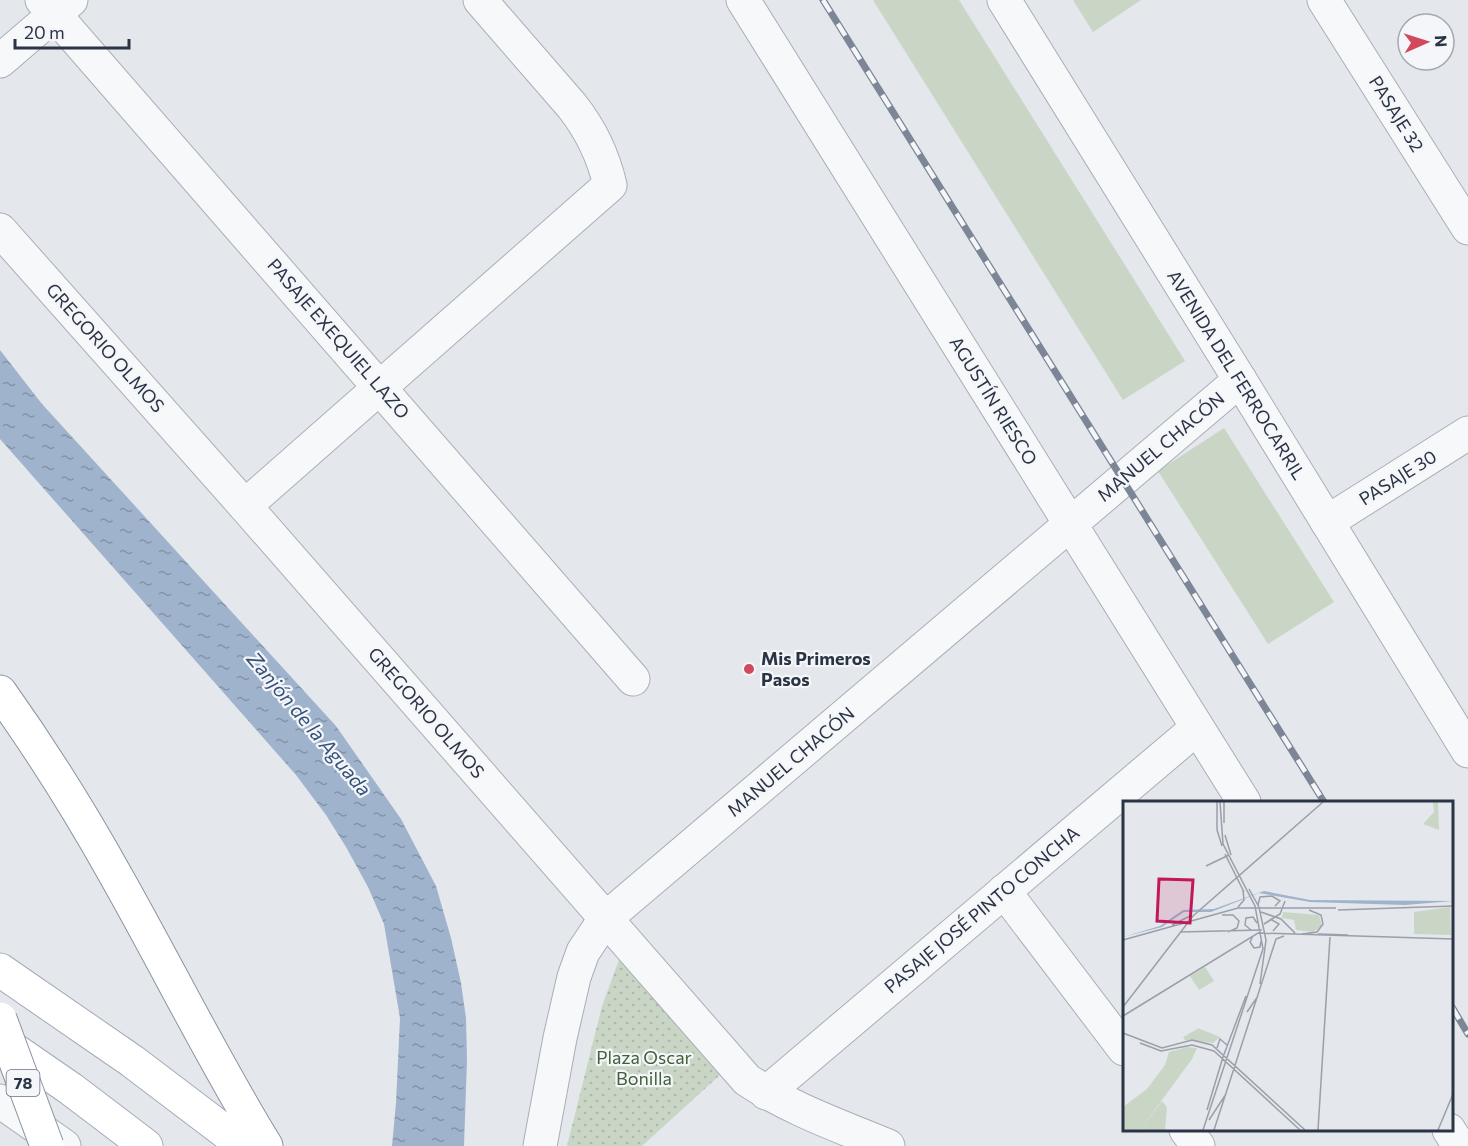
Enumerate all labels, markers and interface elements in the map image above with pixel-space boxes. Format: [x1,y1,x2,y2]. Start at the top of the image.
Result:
scale bar [15,12,129,50]
north arrow [1396,12,1456,72]
text: 20 m [24,21,65,43]
text: N [1432,35,1451,48]
street label: PASAJE 32 [1365,71,1429,155]
street label: PASAJE EXEQUIEL LAZO [263,254,414,423]
street label: AVENIDA DEL FERROCARRIL [1163,266,1311,483]
street label: GREGORIO OLMOS [42,278,170,416]
street label: AGUSTÍN RIESCO [945,332,1042,469]
street label: MANUEL CHACÓN [1092,387,1228,506]
street label: PASAJE 30 [1355,445,1440,510]
street label: GREGORIO OLMOS [364,642,490,782]
water label: Zanjón de la Aguada [242,646,377,800]
place label: Mis Primeros Pasos [761,647,871,690]
marker: Mis Primeros Pasos [742,662,756,676]
street label: MANUEL CHACÓN [722,702,858,821]
inset map [1123,801,1453,1131]
street label: PASAJE JOSÉ PINTO CONCHA [879,821,1083,997]
park label: Plaza Oscar Bonilla [596,1046,692,1089]
road number: 78 [7,1070,40,1096]

